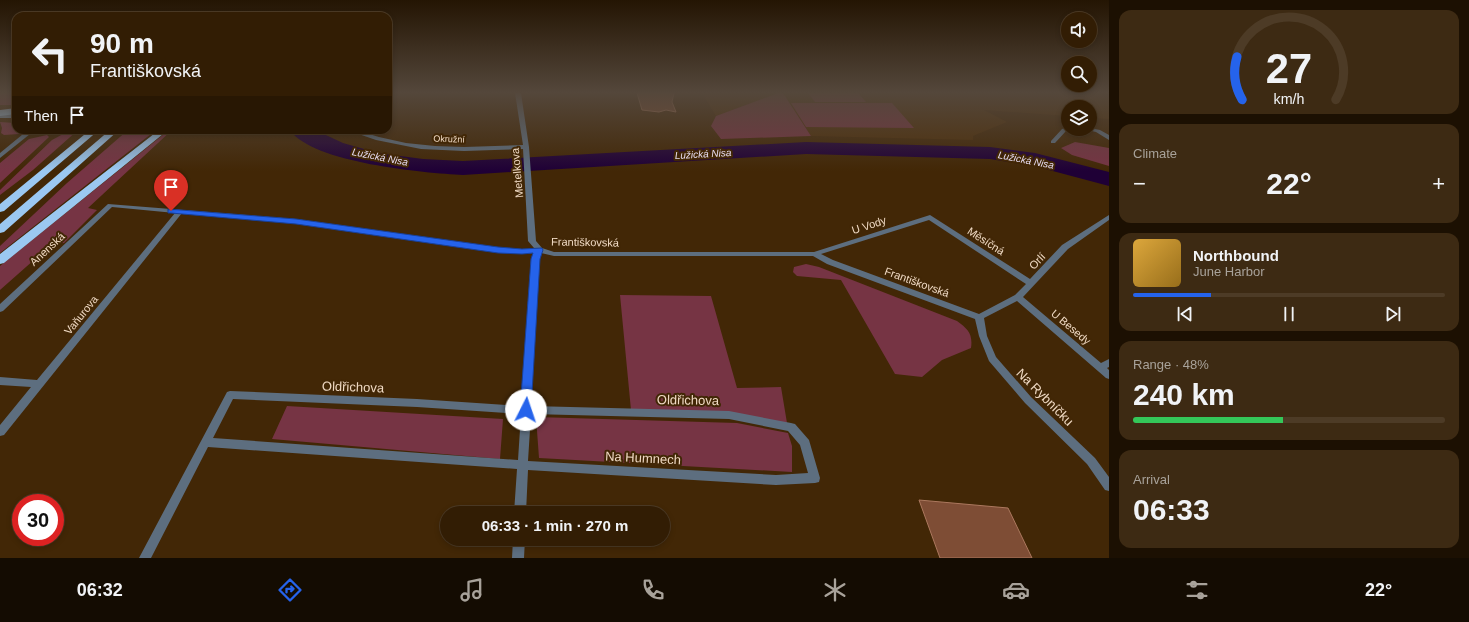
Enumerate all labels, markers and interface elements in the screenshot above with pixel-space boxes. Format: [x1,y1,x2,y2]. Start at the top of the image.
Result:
map controls [1061,12,1097,136]
button: sound [1061,12,1097,48]
icon: left [24,28,76,80]
text: 90 m [90,28,154,59]
text: 27 [1266,45,1312,92]
button: search [1061,56,1097,92]
text: Františkovská [90,61,201,81]
text: km/h [1274,91,1305,107]
button: layers [1061,100,1097,136]
icon: arrive [66,104,88,126]
text: Then [24,107,58,124]
street label: Okružní [433,133,465,145]
water label: Lužická Nisa [351,146,409,168]
text: Climate [1133,146,1177,161]
street label: Metelkova [509,147,525,198]
water label: Lužická Nisa [674,147,732,161]
water label: Lužická Nisa [997,149,1055,171]
text: 22° [1266,167,1312,200]
pin [154,170,188,211]
text: − [1133,171,1146,196]
text: + [1432,171,1445,196]
icon: arrive [160,176,182,198]
street label: U Vody [850,214,888,236]
street label: Měsíčná [965,225,1007,258]
street label: Anenská [27,229,67,268]
street label: Františkovská [551,235,620,249]
text: Northbound [1193,247,1279,264]
street label: Orlí [1027,250,1047,272]
text: June Harbor [1193,264,1265,279]
street label: Františkovská [883,265,952,300]
street label: Vaňurova [62,293,101,337]
icon: previous [1174,303,1196,325]
icon: pause [1278,303,1300,325]
icon: next [1382,303,1404,325]
street label: U Besedy [1049,307,1094,347]
text: Range · 48% [1133,357,1209,372]
street label: Na Rybníčku [1013,365,1077,429]
street label: Oldřichova [322,378,385,396]
text: 240 km [1133,378,1235,411]
position arrow [505,389,547,431]
street label: Oldřichova [657,392,720,408]
street label: Na Humnech [605,449,681,467]
text: Arrival [1133,472,1170,487]
text: 06:33 [1133,493,1210,526]
speed limit sign: 30 [12,494,64,546]
text: 06:33 · 1 min · 270 m [482,517,628,534]
icon: directions [276,576,304,604]
icon: music [458,576,486,604]
icon: phone [639,576,667,604]
icon: climate [821,576,849,604]
icon: car [1002,576,1030,604]
icon: filters [1183,576,1211,604]
text: 06:32 [77,580,123,600]
text: 22° [1365,580,1392,600]

